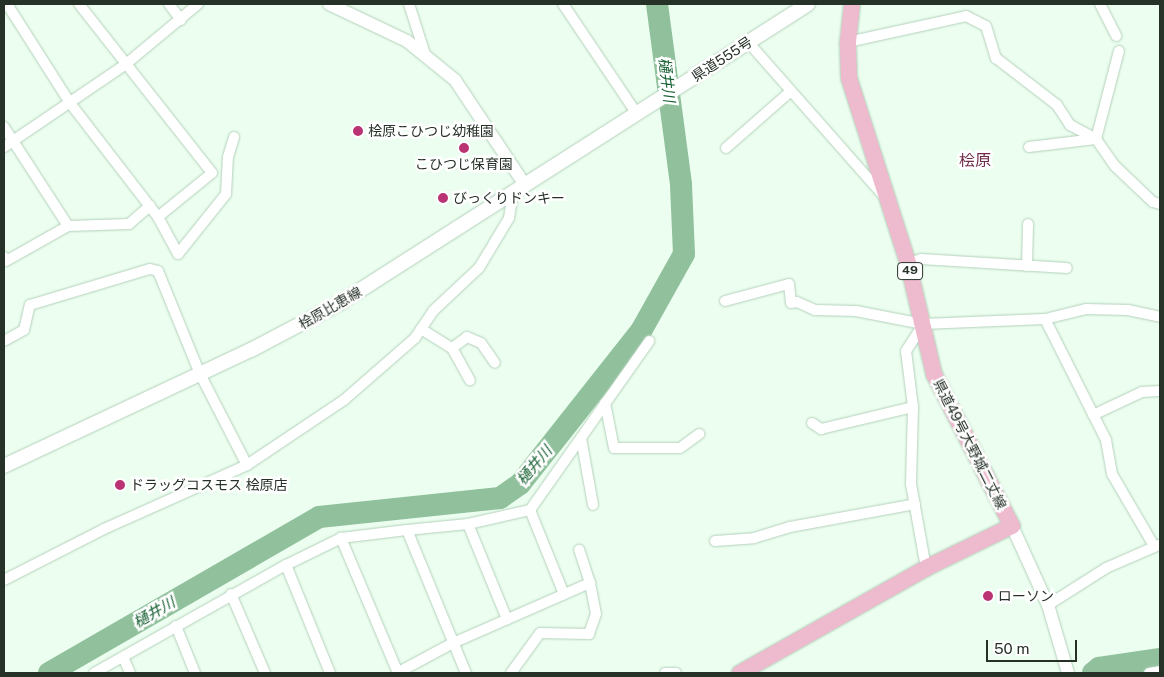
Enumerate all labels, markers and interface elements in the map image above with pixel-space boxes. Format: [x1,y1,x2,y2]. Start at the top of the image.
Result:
street label: 県道555号 [689,33,755,85]
water label: 樋井川 [655,57,679,103]
place label: 桧原こひつじ幼稚園 [368,123,494,139]
marker: 桧原こひつじ幼稚園 [352,125,364,137]
marker: こひつじ保育園 [458,142,470,154]
district label: 桧原 [959,151,991,171]
place label: こひつじ保育園 [415,156,513,172]
place label: びっくりドンキー [453,190,565,206]
marker: びっくりドンキー [437,192,449,204]
road number: 49 [896,262,924,280]
street label: 桧原比恵線 [295,283,365,333]
street label: 県道49号大野城二丈線 [930,376,1010,512]
water label: 樋井川 [513,442,555,488]
place label: ドラッグコスモス 桧原店 [130,477,287,493]
marker: ドラッグコスモス 桧原店 [114,479,126,491]
place label: ローソン [998,588,1054,604]
marker: ローソン [982,590,994,602]
water label: 樋井川 [130,593,178,631]
scale bar [989,630,1080,662]
text: 50 m [994,640,1029,657]

